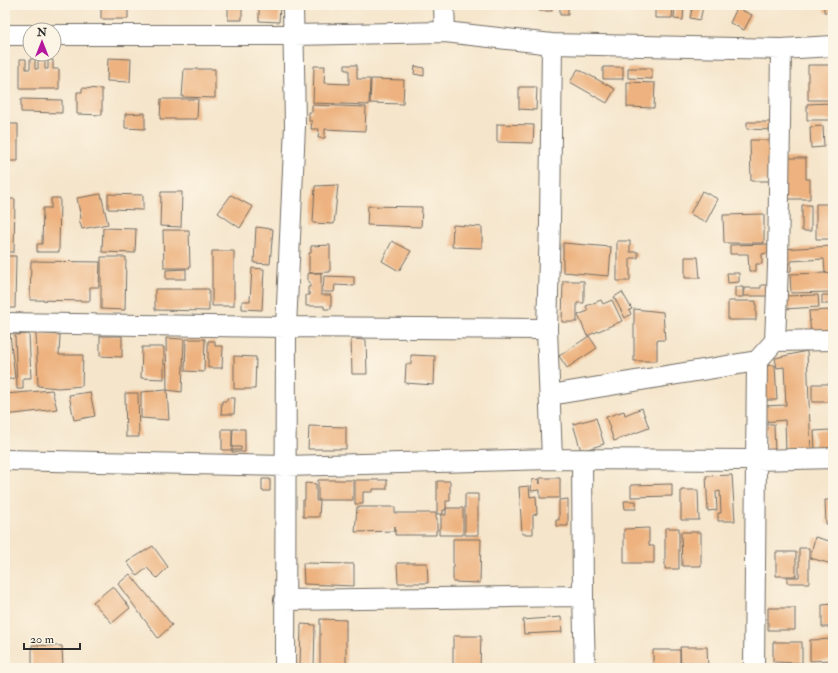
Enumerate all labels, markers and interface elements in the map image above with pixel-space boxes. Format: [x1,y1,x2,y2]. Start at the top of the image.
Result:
north arrow [22,22,62,62]
text: N [36,26,48,39]
scale bar [24,625,80,651]
text: 20 m [30,632,55,647]

